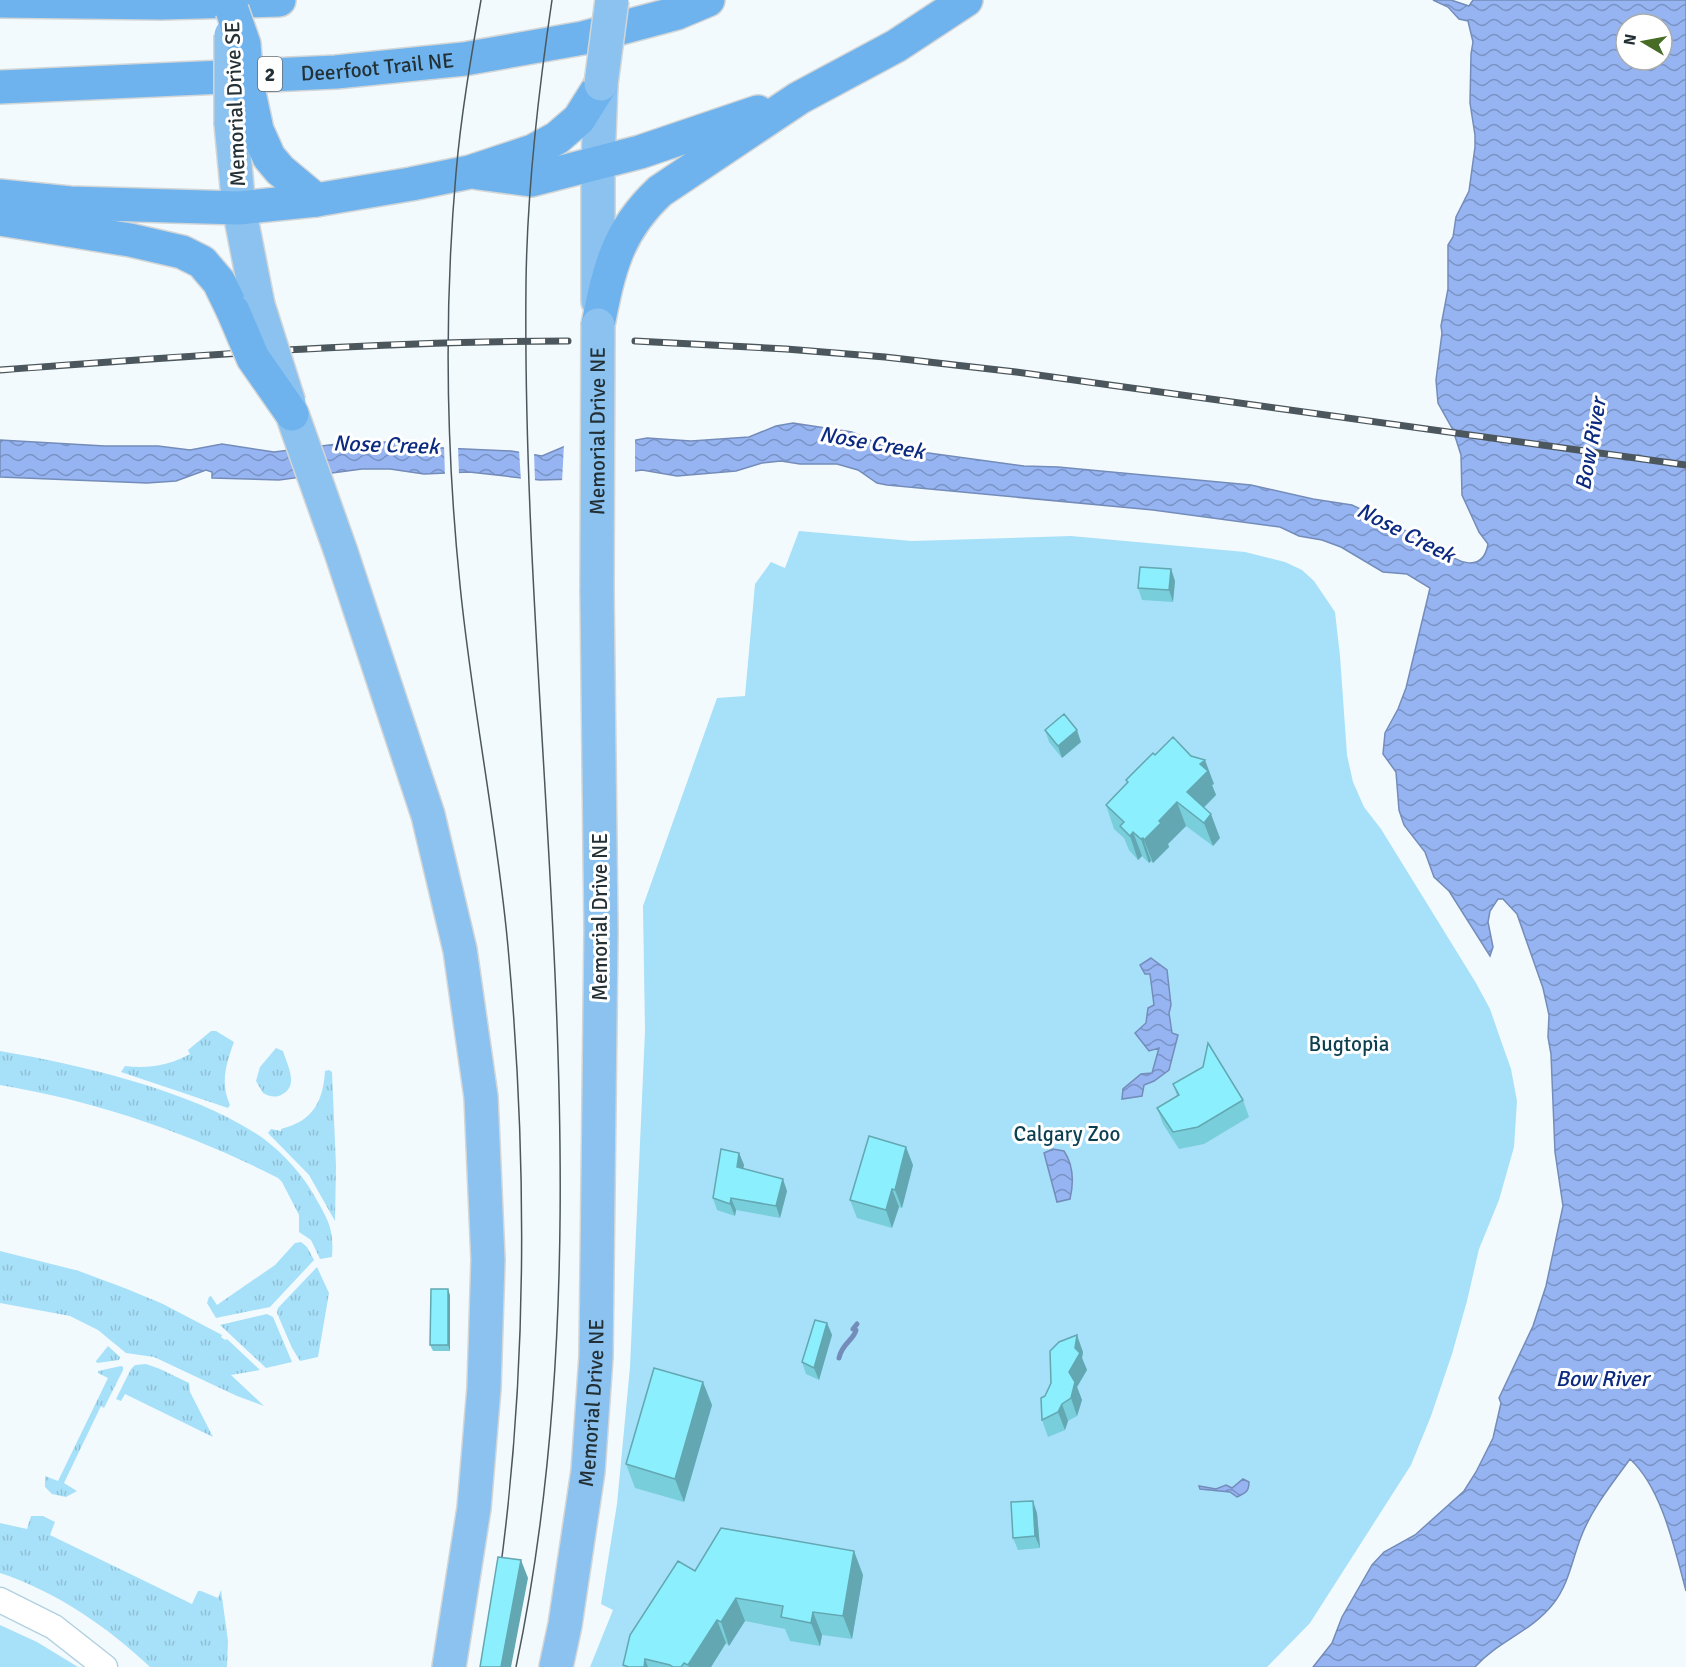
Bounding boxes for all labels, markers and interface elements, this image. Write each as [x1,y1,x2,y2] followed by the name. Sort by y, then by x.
[1614,12,1674,72] north arrow
[219,21,251,187] street label: Memorial Drive SE
[1619,32,1641,47] text: N
[300,47,455,87] street label: Deerfoot Trail NE
[258,57,282,91] road number: 2
[584,347,611,515] street label: Memorial Drive NE
[1569,393,1612,492] water label: Bow River
[817,420,928,465] water label: Nose Creek
[333,429,441,460] water label: Nose Creek
[1352,496,1461,569] water label: Nose Creek
[587,833,613,1001] street label: Memorial Drive NE
[1309,1031,1389,1057] park label: Bugtopia
[1014,1121,1120,1147] park label: Calgary Zoo
[573,1319,609,1489] street label: Memorial Drive NE
[1555,1365,1651,1392] water label: Bow River

